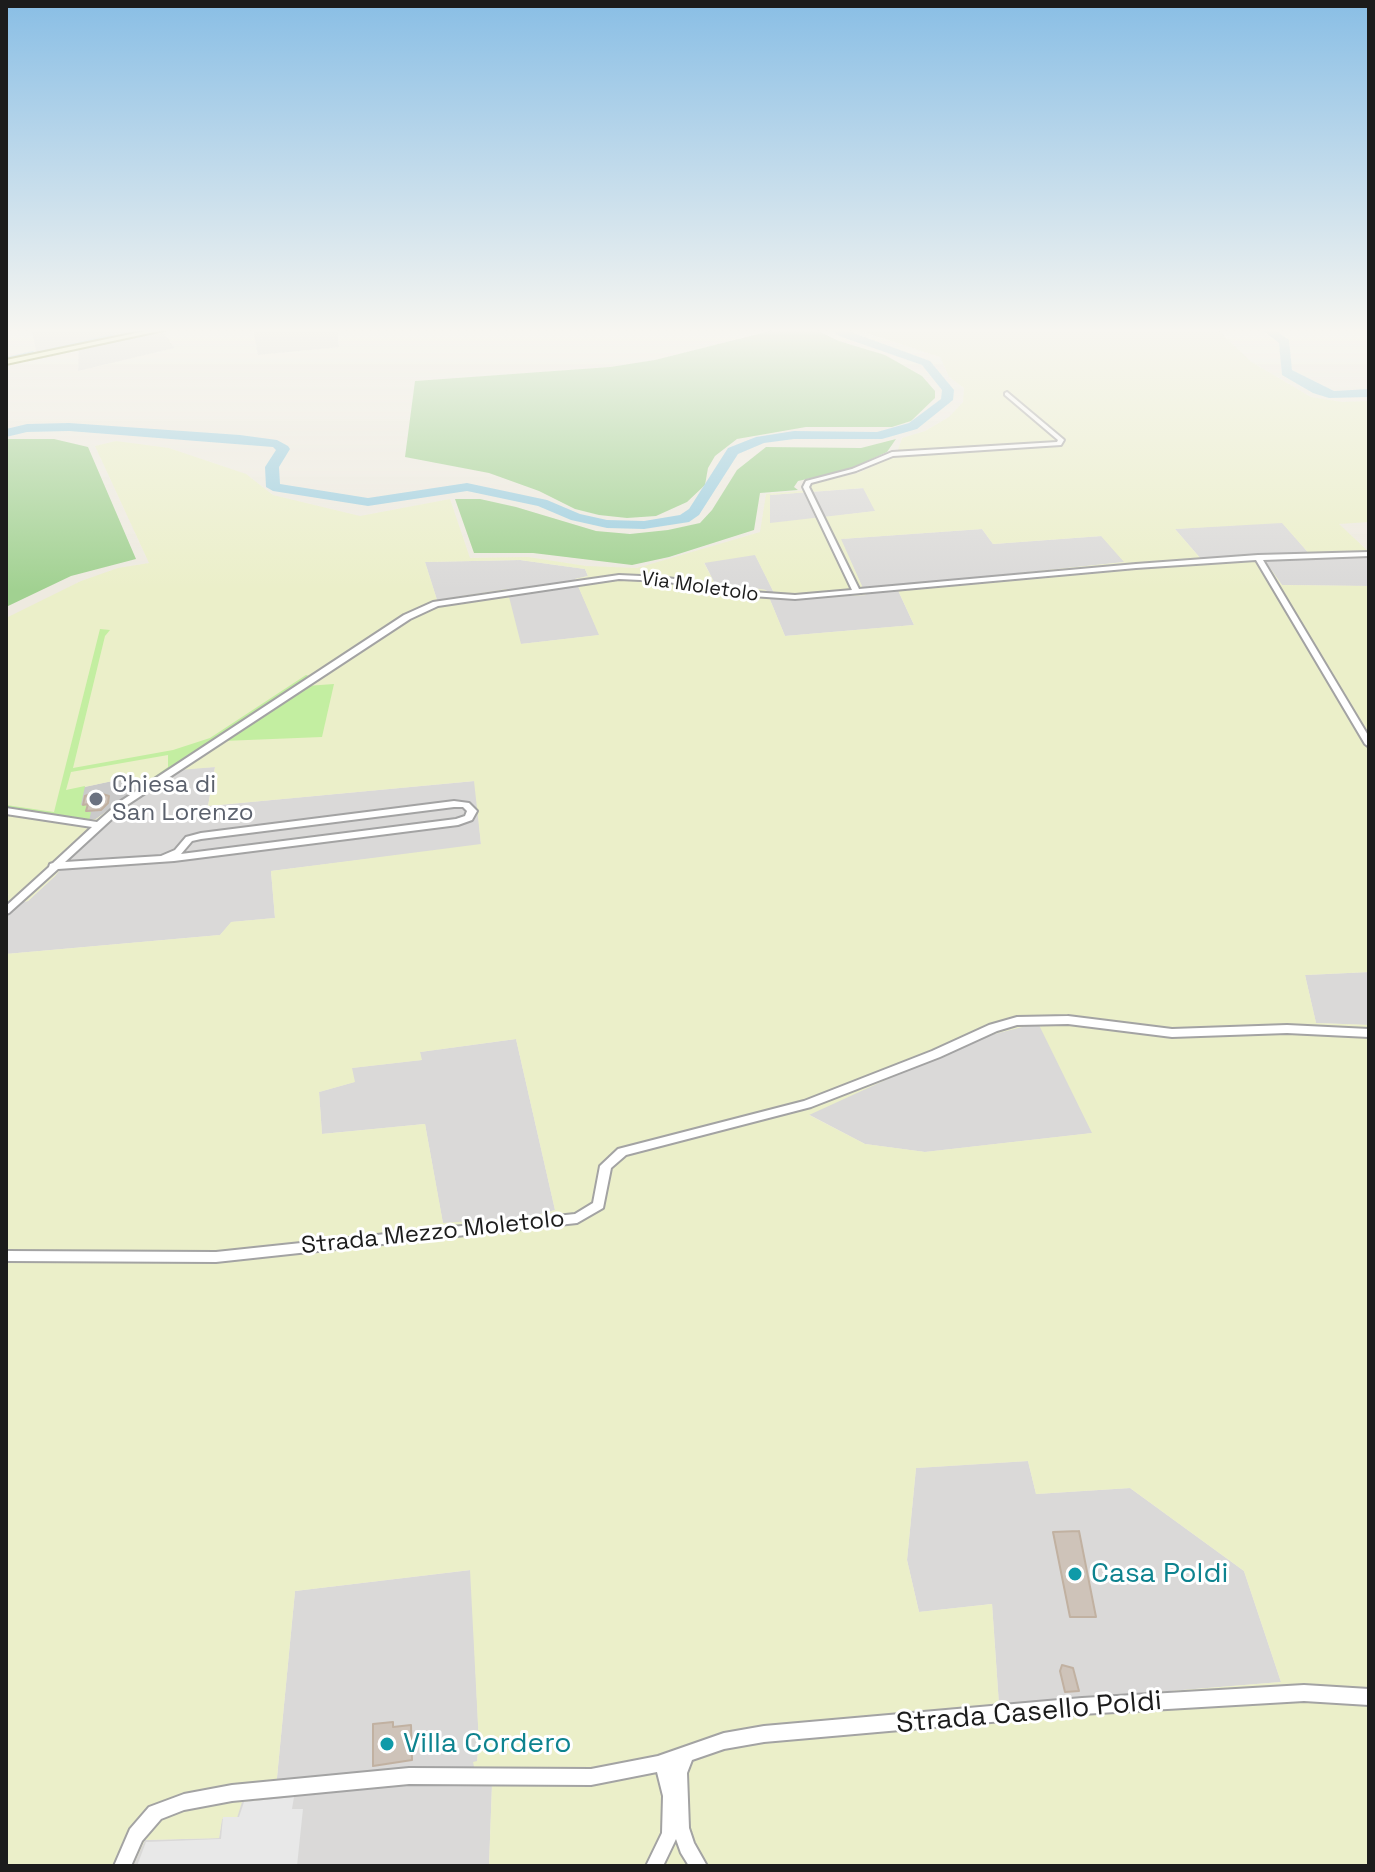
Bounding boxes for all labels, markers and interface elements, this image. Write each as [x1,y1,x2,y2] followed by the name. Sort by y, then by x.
[640,567,760,607] street label: Via Moletolo
[112,771,254,827] place label: Chiesa di San Lorenzo
[87,790,105,808] marker: Chiesa di San Lorenzo
[300,1205,566,1261] street label: Strada Mezzo Moletolo
[1091,1557,1228,1591] place label: Casa Poldi
[1066,1565,1084,1583] marker: Casa Poldi
[895,1685,1163,1741] street label: Strada Casello Poldi
[403,1727,572,1761] place label: Villa Cordero
[378,1735,396,1753] marker: Villa Cordero

